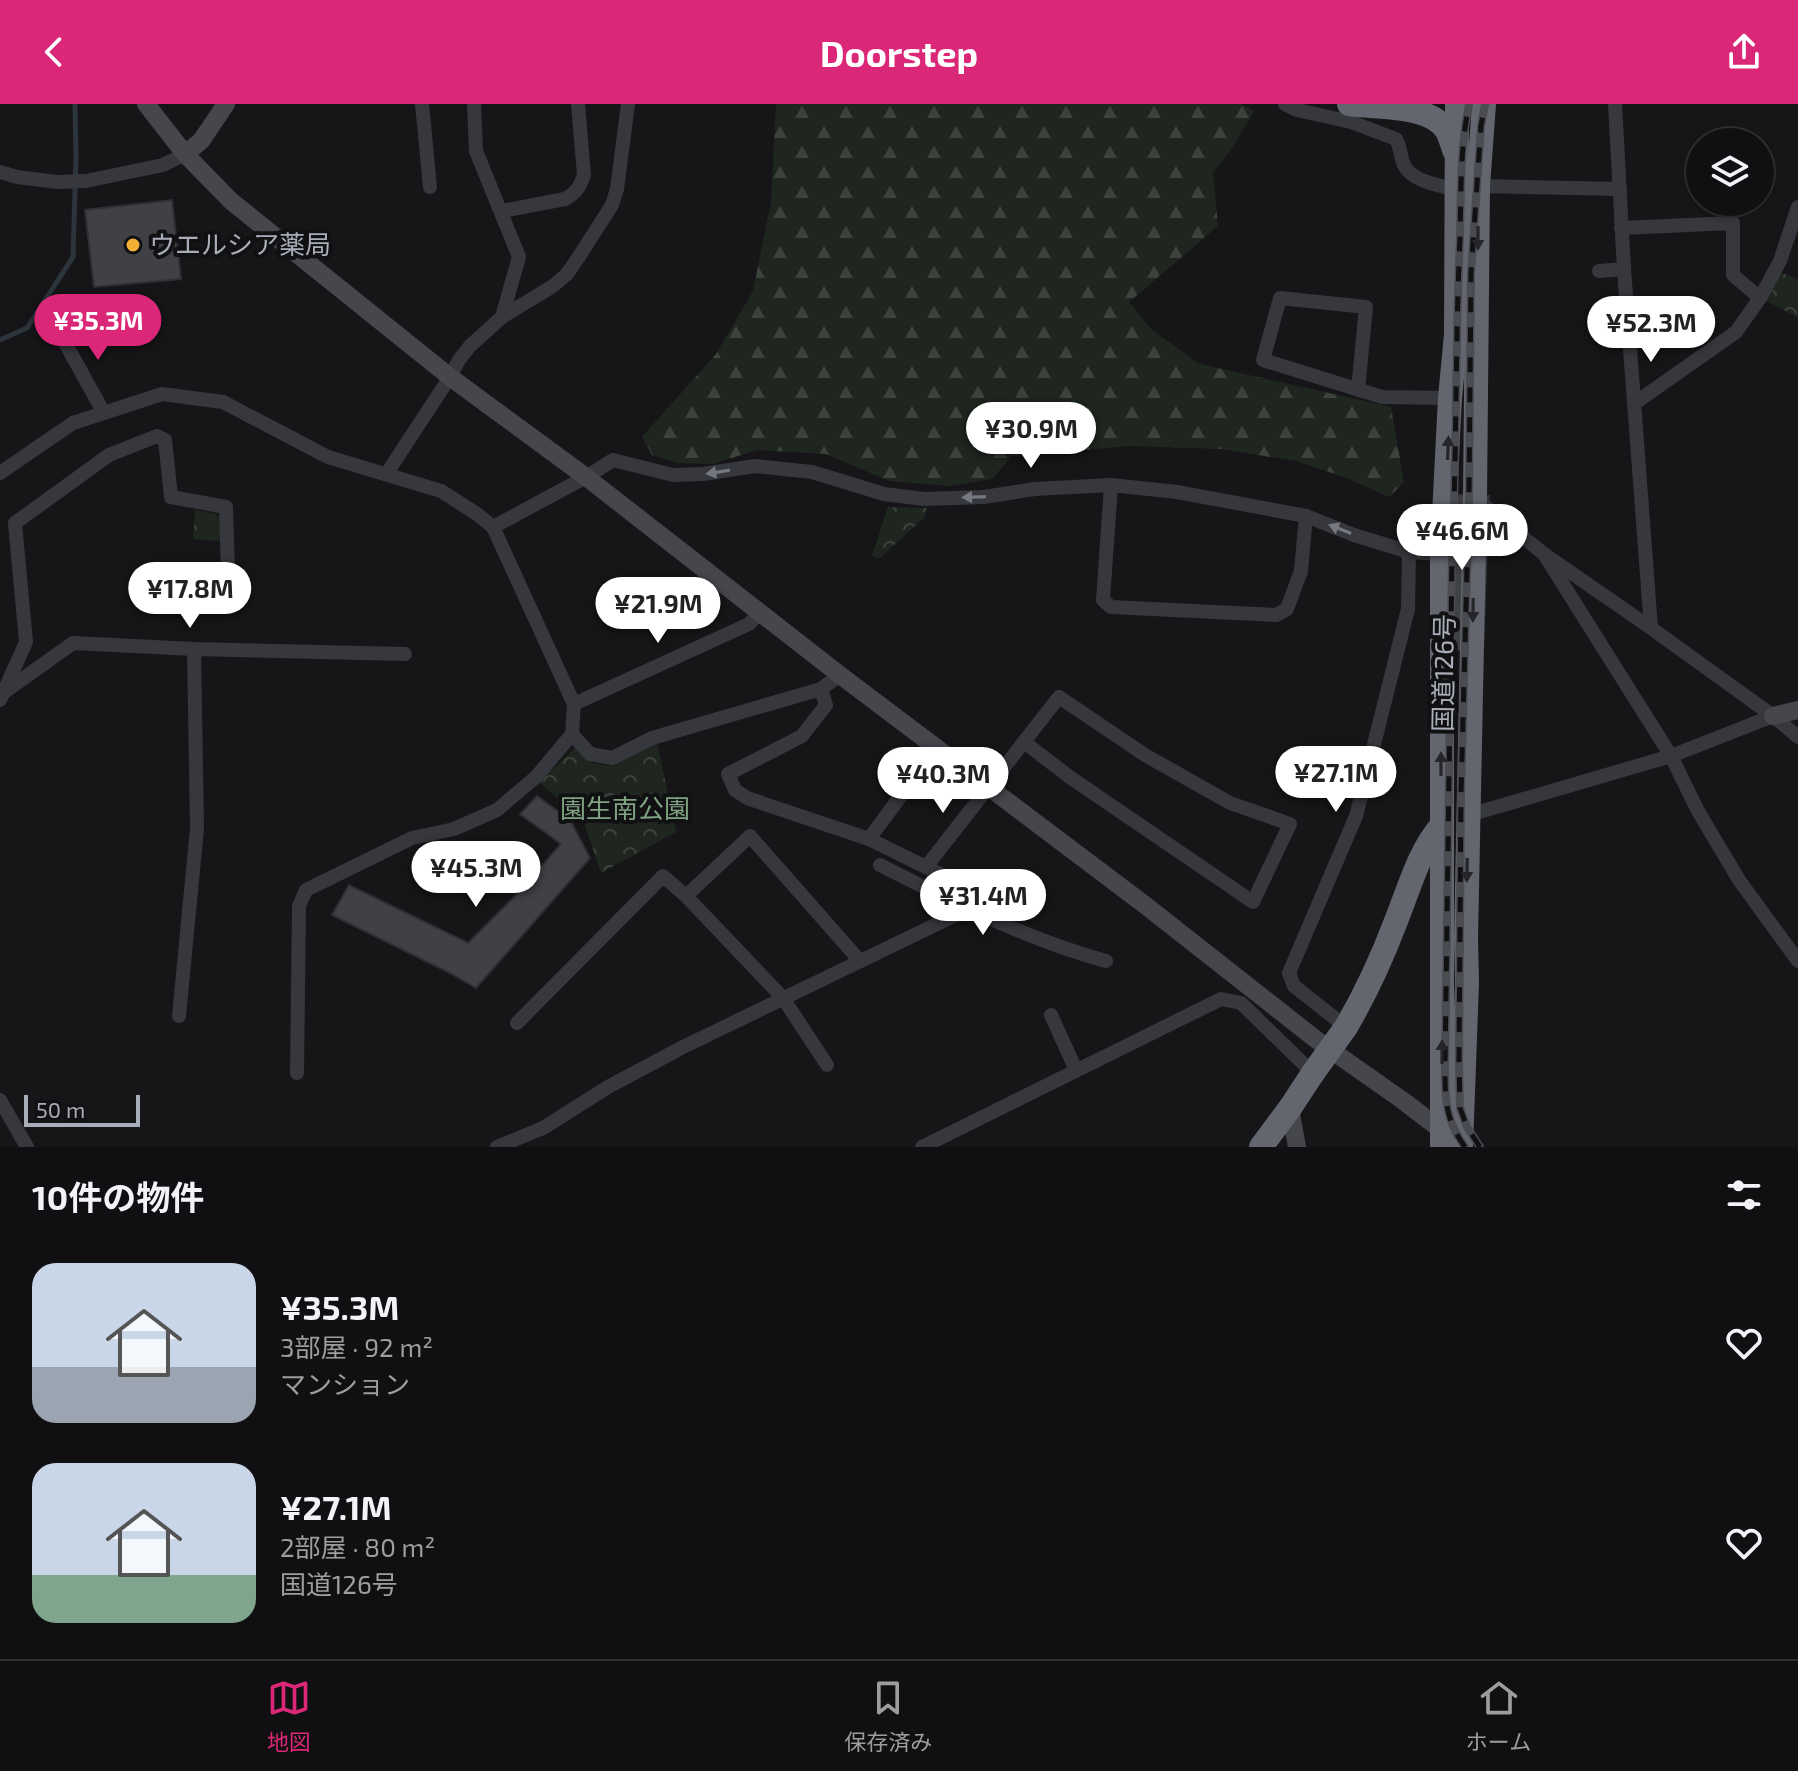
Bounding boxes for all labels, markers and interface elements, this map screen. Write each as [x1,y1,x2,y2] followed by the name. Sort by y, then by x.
[32,30,76,74] icon: back
[1722,30,1766,74] icon: share
[820,31,978,74] text: Doorstep
[1686,128,1774,216] map controls
[1686,128,1774,216] button: layers
[1472,226,1484,251] one-way arrow
[149,228,331,259] place label: ウエルシア薬局
[124,236,142,254] marker: ウエルシア薬局
[33,294,163,362] pin: ¥35.3M
[1586,296,1716,364] pin: ¥52.3M
[52,304,144,335] text: ¥35.3M
[1605,306,1697,337] text: ¥52.3M
[966,402,1096,470] pin: ¥30.9M
[984,412,1078,443] text: ¥30.9M
[1441,435,1454,460] one-way arrow
[705,466,730,479] one-way arrow
[961,491,986,504] one-way arrow
[1397,504,1527,572] pin: ¥46.6M
[1415,514,1509,545] text: ¥46.6M
[1328,523,1352,536] one-way arrow
[125,562,255,630] pin: ¥17.8M
[146,572,234,603] text: ¥17.8M
[593,577,723,645] pin: ¥21.9M
[613,587,703,618] text: ¥21.9M
[1467,598,1479,623] one-way arrow
[1426,614,1459,732] street label: 国道126号
[1271,746,1401,814] pin: ¥27.1M
[878,747,1008,815] pin: ¥40.3M
[1435,751,1447,776] one-way arrow
[1293,756,1379,787] text: ¥27.1M
[895,757,991,788] text: ¥40.3M
[560,792,690,823] park label: 園生南公園
[411,841,541,909] pin: ¥45.3M
[429,851,523,882] text: ¥45.3M
[1461,858,1474,883] one-way arrow
[918,869,1048,937] pin: ¥31.4M
[938,879,1028,910] text: ¥31.4M
[1436,1039,1448,1064] one-way arrow
[24,1091,140,1127] scale bar
[36,1096,85,1122] text: 50 m
[1722,1173,1766,1217] icon: filters
[32,1176,204,1217] text: 10件の物件
[280,1286,399,1327] text: ¥35.3M
[96,1295,192,1391] icon: home
[1722,1321,1766,1365] icon: heart
[280,1331,433,1362] text: 3部屋 · 92 m²
[280,1368,410,1399] text: マンション
[280,1486,392,1527] text: ¥27.1M
[96,1495,192,1591] icon: home
[1722,1521,1766,1565] icon: heart
[280,1531,435,1562] text: 2部屋 · 80 m²
[280,1568,398,1599] text: 国道126号
[267,1676,311,1756] tab: 地図
[844,1676,932,1756] tab: 保存済み
[1466,1676,1531,1756] tab: ホーム

